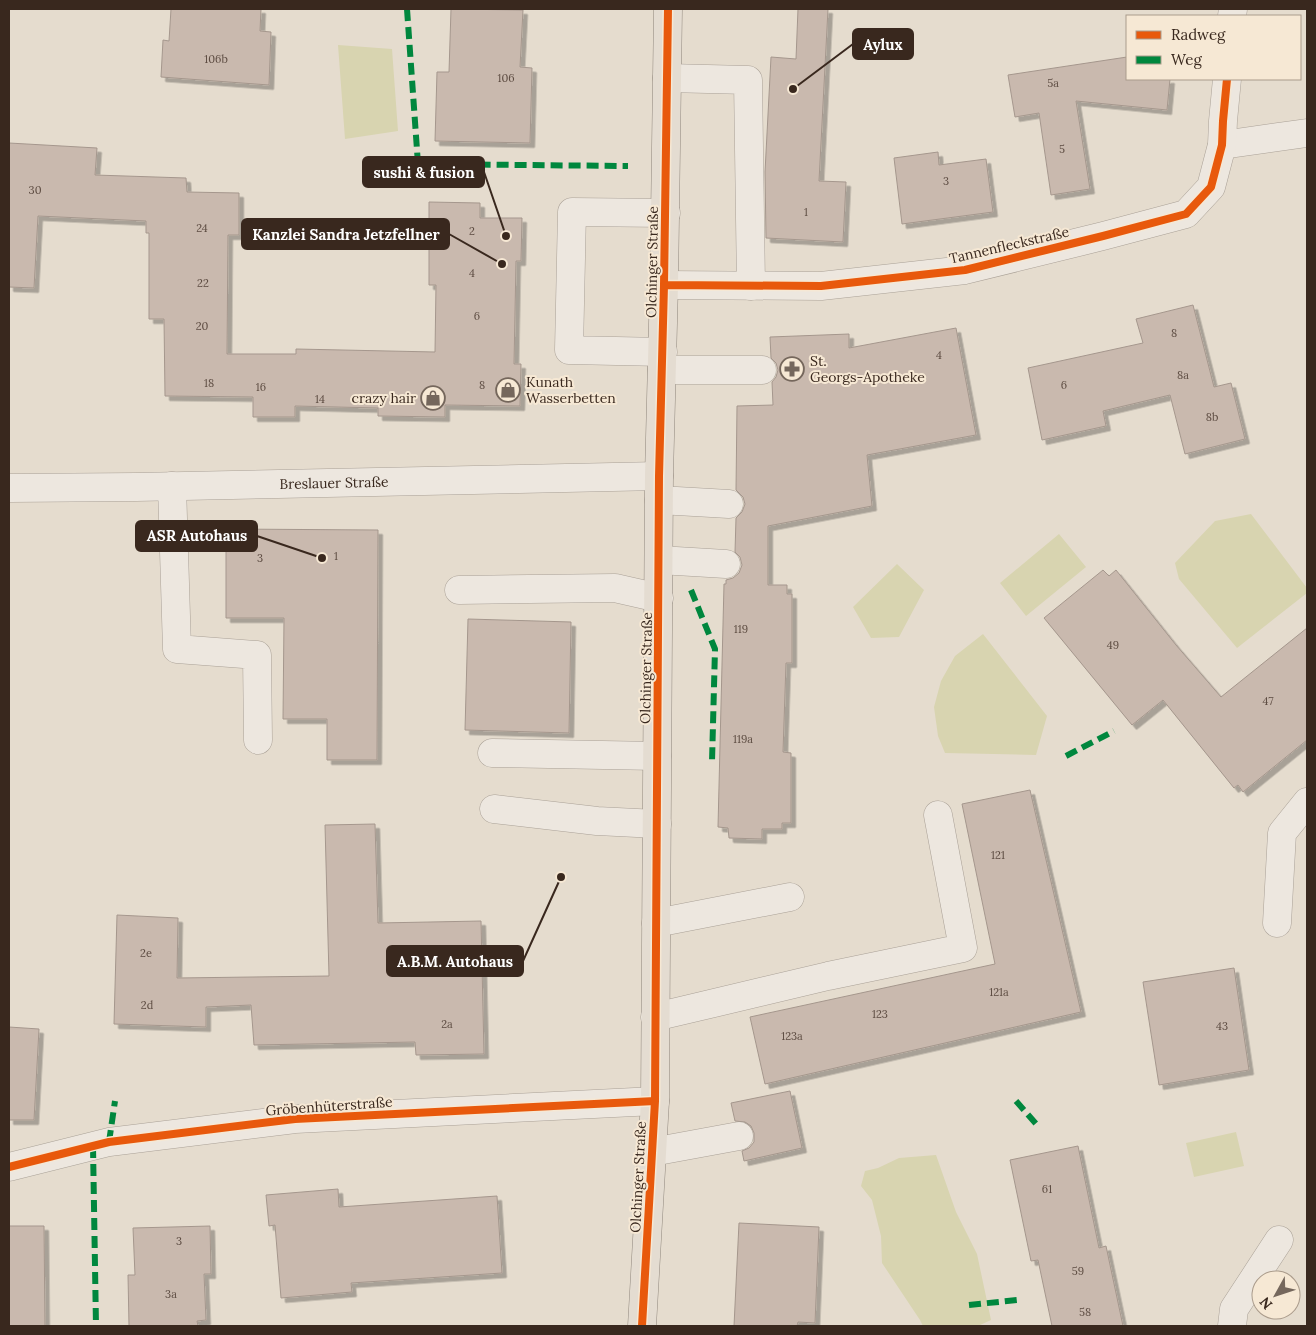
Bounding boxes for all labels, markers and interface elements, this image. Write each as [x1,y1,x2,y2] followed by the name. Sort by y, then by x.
[1126,15,1301,80] legend
[1171,25,1226,44] text: Radweg
[853,29,913,59] callout: Aylux
[863,35,903,54] text: Aylux
[1171,50,1202,69] text: Weg
[204,52,228,66] house number: 106b
[497,71,515,85] house number: 106
[1047,76,1059,90] house number: 5a
[1059,142,1065,156] house number: 5
[363,157,484,187] callout: sushi & fusion
[373,163,475,182] text: sushi & fusion
[943,174,949,188] house number: 3
[29,183,42,197] house number: 30
[804,205,808,219] house number: 1
[642,206,662,318] street label: Olchinger Straße
[242,219,449,249] callout: Kanzlei Sandra Jetzfellner
[196,221,208,235] house number: 24
[947,222,1071,268] street label: Tannenfleckstraße
[469,224,475,238] house number: 2
[252,225,441,244] text: Kanzlei Sandra Jetzfellner
[469,266,475,280] house number: 4
[197,276,209,290] house number: 22
[474,309,480,323] house number: 6
[196,319,209,333] house number: 20
[1171,326,1177,340] house number: 8
[936,348,942,362] house number: 4
[810,352,925,386] place label: St. Georgs-Apotheke
[779,356,805,382] pharmacy icon: St. Georgs-Apotheke
[1177,368,1189,382] house number: 8a
[526,373,616,407] place label: Kunath Wasserbetten
[204,376,214,390] house number: 18
[495,377,521,403] shop icon: Kunath Wasserbetten
[479,378,485,392] house number: 8
[1061,378,1067,392] house number: 6
[256,380,266,394] house number: 16
[420,385,446,411] shop icon: crazy hair
[352,389,416,407] place label: crazy hair
[315,392,325,406] house number: 14
[1206,410,1218,424] house number: 8b
[279,473,389,493] street label: Breslauer Straße
[136,521,257,551] callout: ASR Autohaus
[147,526,247,545] text: ASR Autohaus
[334,549,338,563] house number: 1
[257,551,263,565] house number: 3
[636,612,656,724] street label: Olchinger Straße
[734,622,748,636] house number: 119
[1107,638,1119,652] house number: 49
[1262,694,1274,708] house number: 47
[733,732,753,746] house number: 119a
[991,848,1005,862] house number: 121
[140,946,152,960] house number: 2e
[387,946,523,976] callout: A.B.M. Autohaus
[397,952,513,971] text: A.B.M. Autohaus
[989,985,1009,999] house number: 121a
[141,998,154,1012] house number: 2d
[872,1007,888,1021] house number: 123
[441,1017,453,1031] house number: 2a
[1216,1019,1228,1033] house number: 43
[781,1029,803,1043] house number: 123a
[265,1093,393,1119] street label: Gröbenhüterstraße
[626,1120,650,1233] street label: Olchinger Straße
[1042,1182,1052,1196] house number: 61
[176,1234,182,1248] house number: 3
[1072,1264,1084,1278] house number: 59
[1251,1270,1301,1320] north arrow
[165,1287,177,1301] house number: 3a
[1256,1293,1276,1313] text: N
[1079,1305,1091,1319] house number: 58

